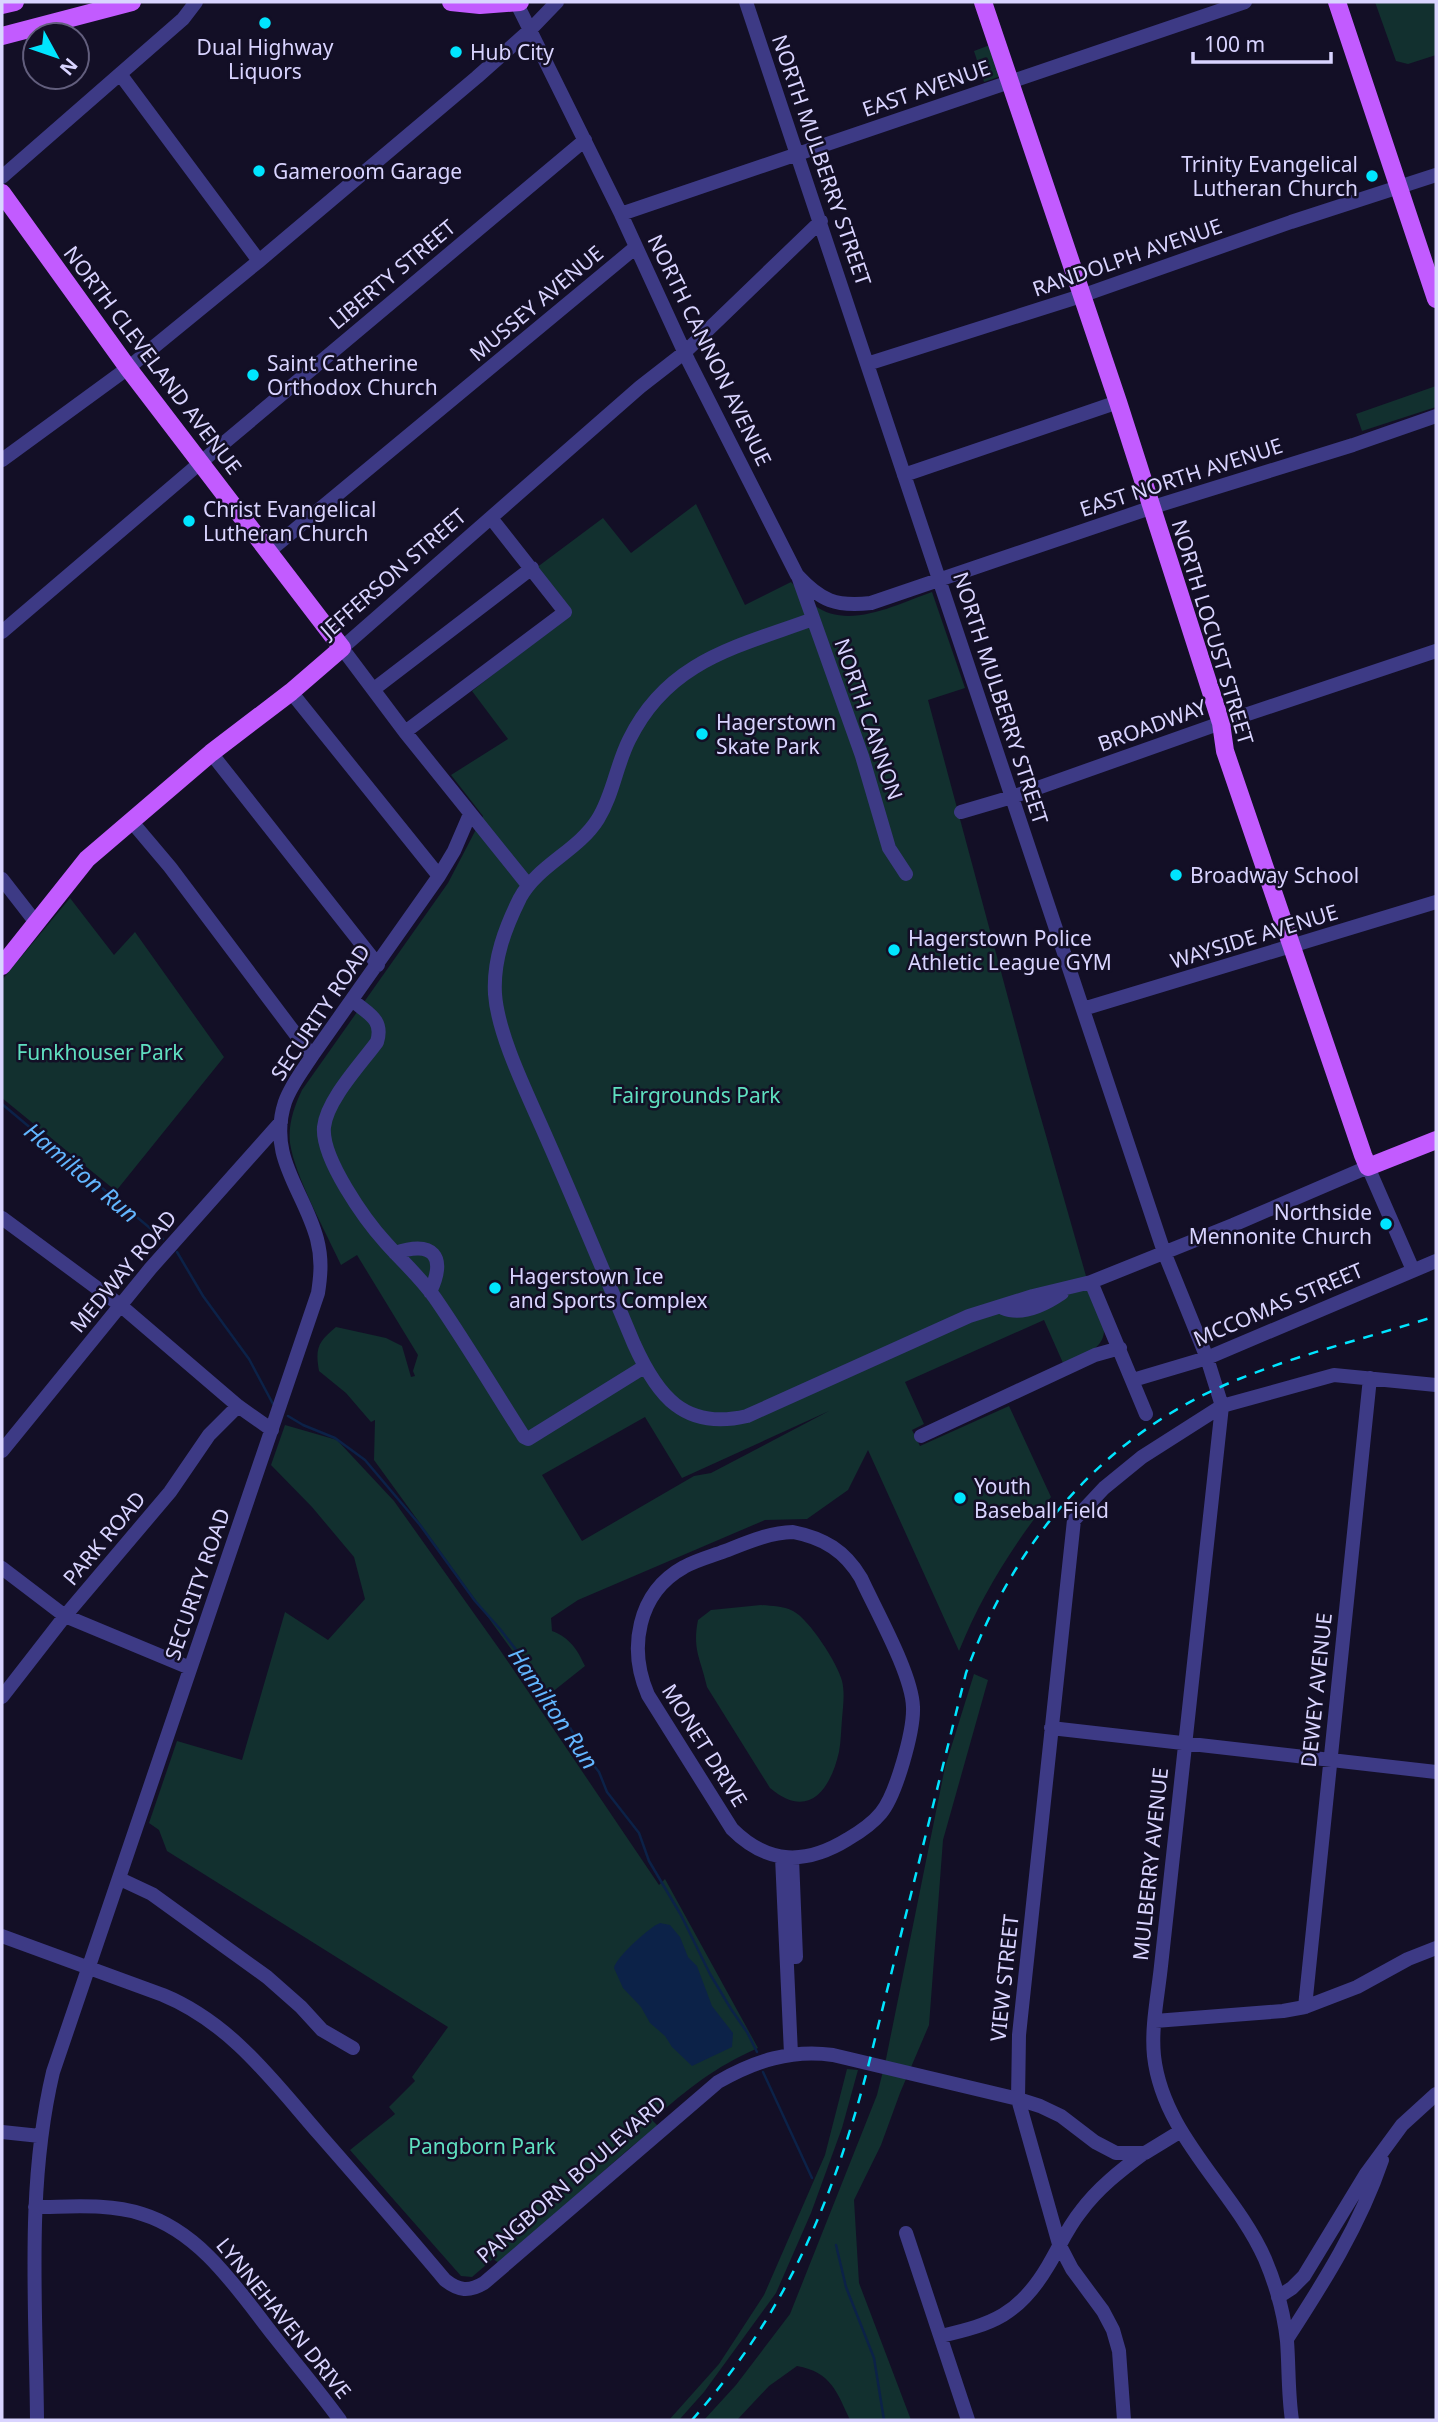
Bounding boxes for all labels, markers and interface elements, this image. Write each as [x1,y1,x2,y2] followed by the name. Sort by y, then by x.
[257,15,273,31] marker: Dual Highway Liquors
[21,21,91,91] north arrow
[1193,21,1331,65] scale bar
[1204,30,1265,58] text: 100 m
[766,31,878,289] street label: NORTH MULBERRY STREET
[197,33,334,85] place label: Dual Highway Liquors
[470,38,554,66] place label: Hub City
[448,44,464,60] marker: Hub City
[54,53,84,81] text: N
[858,53,994,123] street label: EAST AVENUE
[1181,150,1358,202] place label: Trinity Evangelical Lutheran Church
[273,157,462,185] place label: Gameroom Garage
[251,163,267,179] marker: Gameroom Garage
[1364,168,1380,184] marker: Trinity Evangelical Lutheran Church
[1028,211,1226,303] street label: RANDOLPH AVENUE
[323,213,461,335] street label: LIBERTY STREET
[642,230,778,470] street label: NORTH CANNON AVENUE
[463,239,609,367] street label: MUSSEY AVENUE
[58,240,248,480] street label: NORTH CLEVELAND AVENUE
[267,349,438,401] place label: Saint Catherine Orthodox Church
[245,367,261,383] marker: Saint Catherine Orthodox Church
[1076,431,1286,523] street label: EAST NORTH AVENUE
[203,495,376,547] place label: Christ Evangelical Lutheran Church
[313,502,472,645] street label: JEFFERSON STREET
[181,513,197,529] marker: Christ Evangelical Lutheran Church
[1165,516,1261,748] street label: NORTH LOCUST STREET
[947,568,1055,828] street label: NORTH MULBERRY STREET
[828,635,910,803] street label: NORTH CANNON
[1094,692,1210,758] street label: BROADWAY
[716,708,836,760] place label: Hagerstown Skate Park
[694,726,710,742] marker: Hagerstown Skate Park
[1190,861,1359,889] place label: Broadway School
[1168,867,1184,883] marker: Broadway School
[1167,897,1341,975] street label: WAYSIDE AVENUE
[908,924,1112,976] place label: Hagerstown Police Athletic League GYM
[264,938,376,1086] street label: SECURITY ROAD
[886,942,902,958] marker: Hagerstown Police Athletic League GYM
[16,1038,184,1066] park label: Funkhouser Park
[611,1081,781,1109] park label: Fairgrounds Park
[18,1115,146,1229] water label: Hamilton Run
[1189,1198,1372,1250] place label: Northside Mennonite Church
[63,1204,183,1338] street label: MEDWAY ROAD
[1378,1216,1394,1232] marker: Northside Mennonite Church
[1189,1255,1367,1352] street label: MCCOMAS STREET
[509,1262,708,1314] place label: Hagerstown Ice and Sports Complex
[487,1280,503,1296] marker: Hagerstown Ice and Sports Complex
[974,1472,1109,1524] place label: Youth Baseball Field
[57,1485,151,1591] street label: PARK ROAD
[952,1490,968,1506] marker: Youth Baseball Field
[158,1504,236,1664] street label: SECURITY ROAD
[1294,1611,1338,1769] street label: DEWEY AVENUE
[501,1641,607,1775] water label: Hamilton Run
[656,1678,754,1812] street label: MONET DRIVE
[1126,1766,1174,1962] street label: MULBERRY AVENUE
[983,1913,1025,2043] street label: VIEW STREET
[470,2089,672,2269] street label: PANGBORN BOULEVARD
[408,2132,557,2160] park label: Pangborn Park
[210,2232,358,2404] street label: LYNNEHAVEN DRIVE

